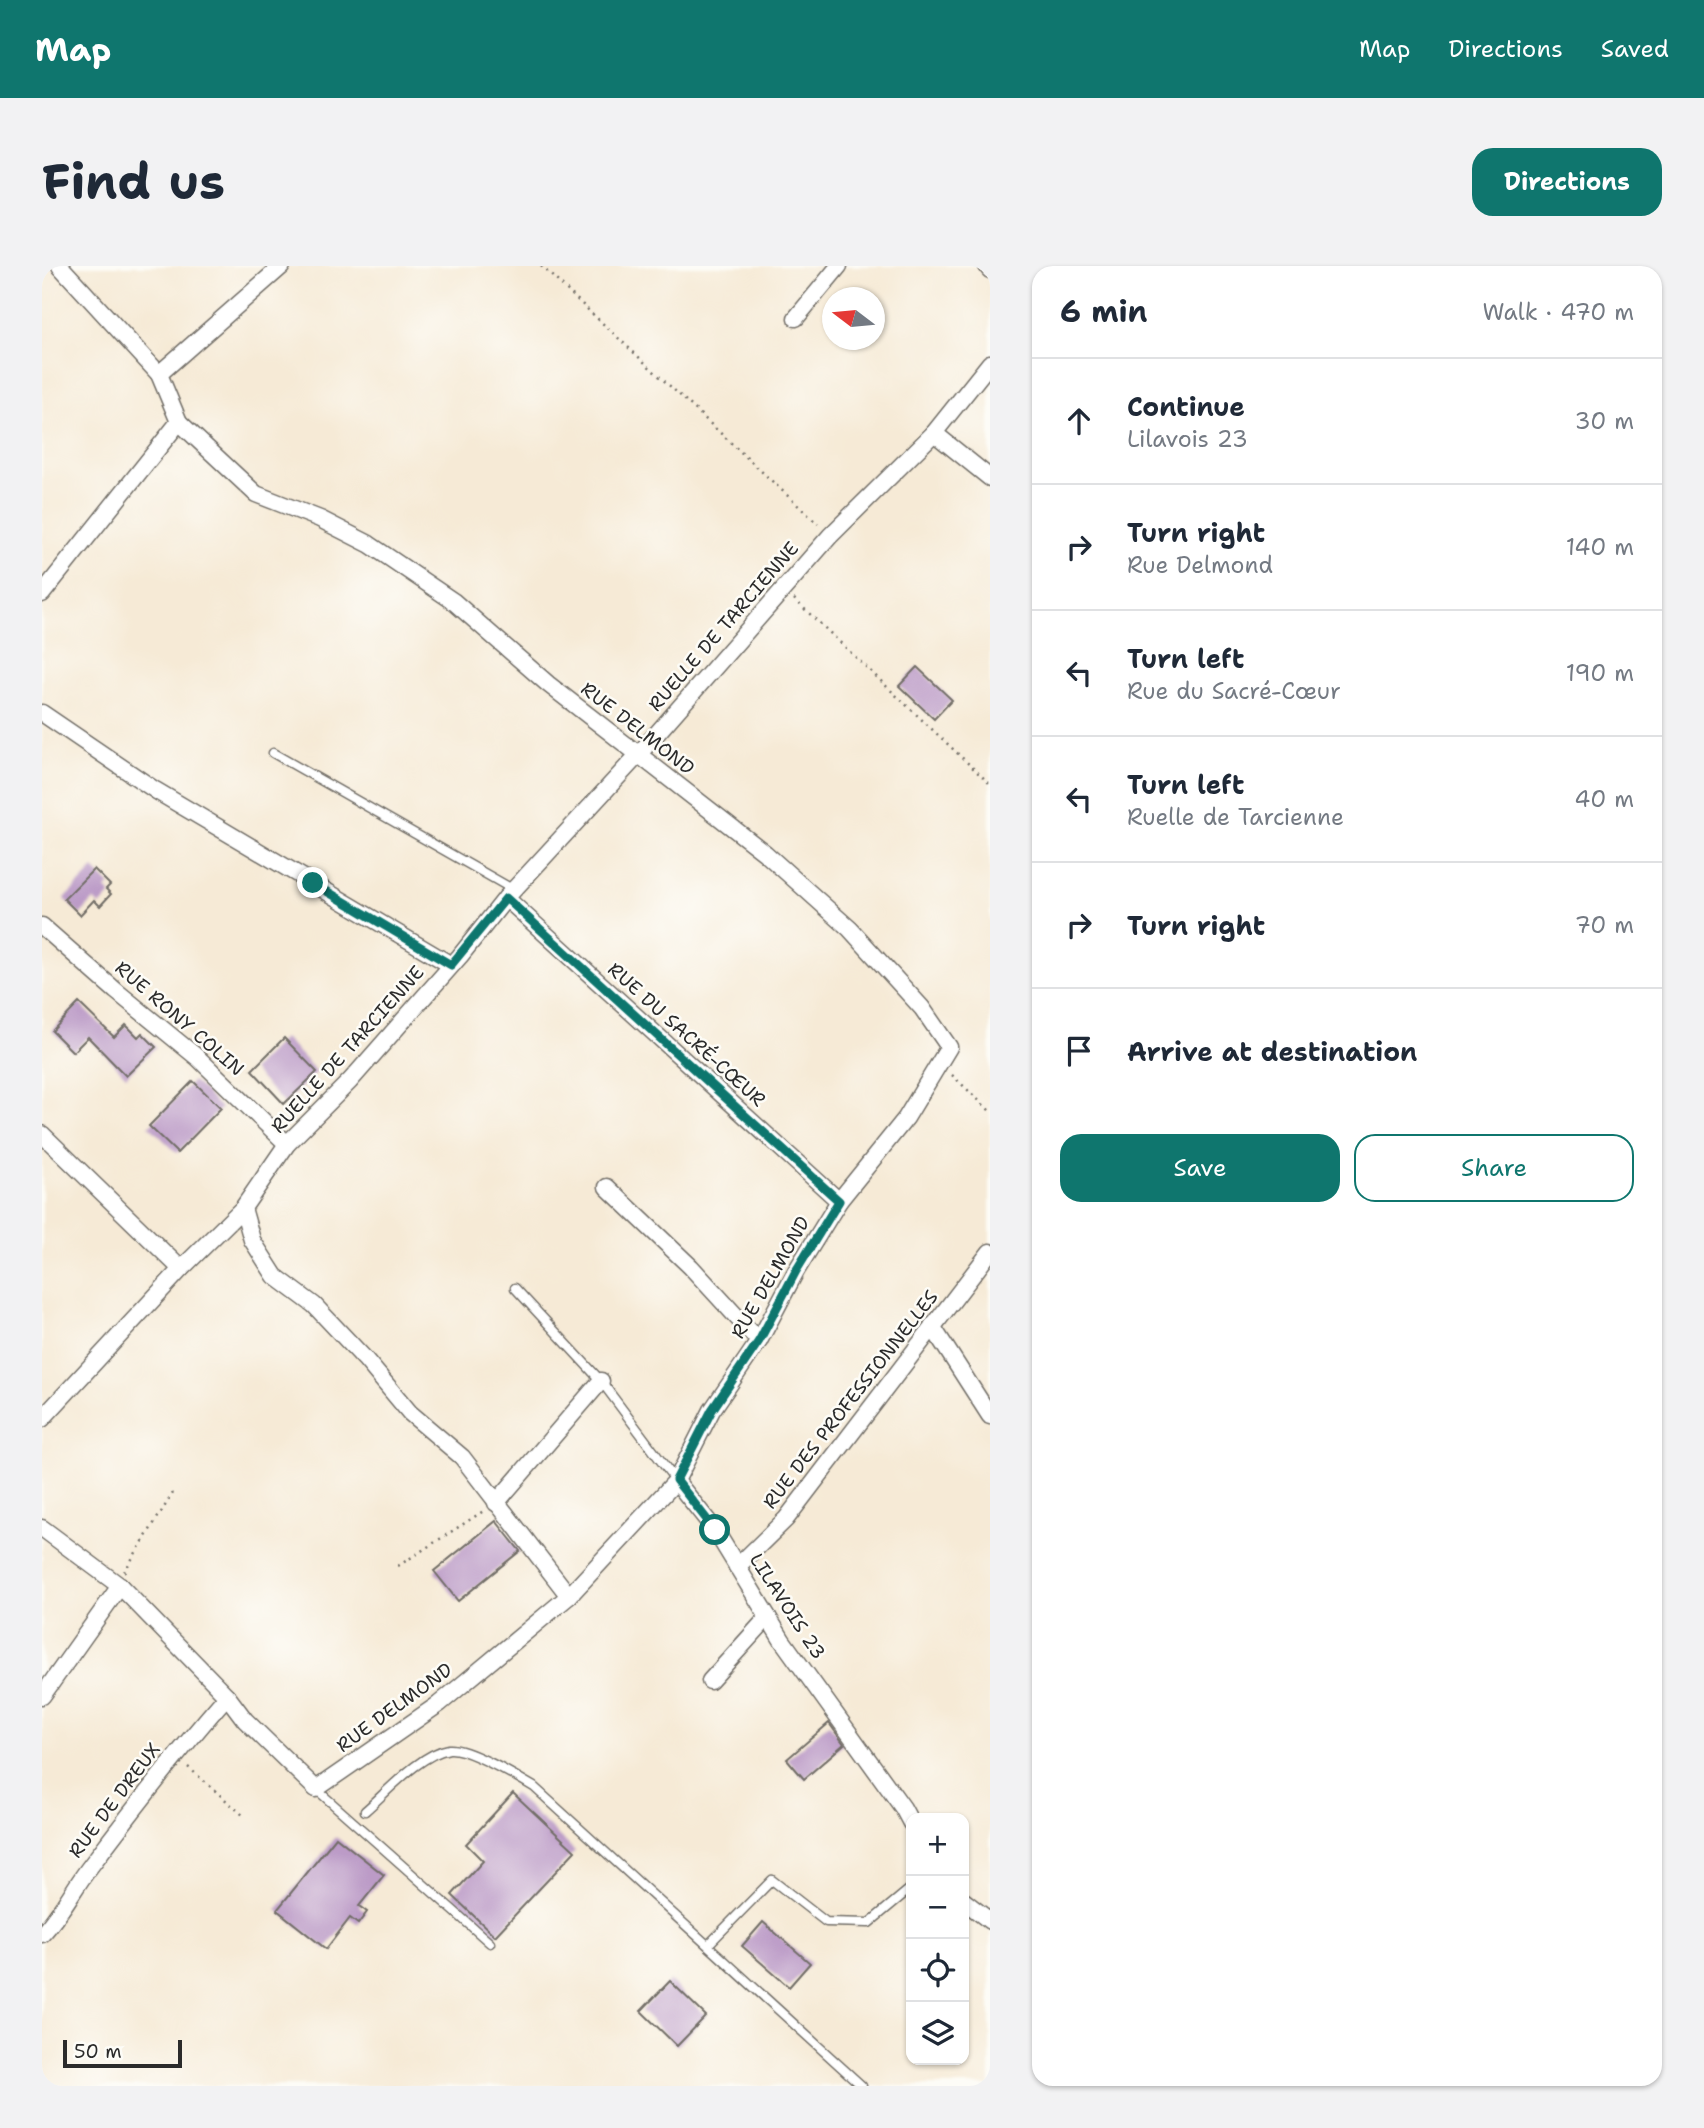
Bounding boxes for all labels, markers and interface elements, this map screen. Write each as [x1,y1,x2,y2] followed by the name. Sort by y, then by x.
[35,27,111,72] text: Map
[1359,33,1410,65] text: Map
[1448,33,1563,65] text: Directions
[1601,33,1669,65] text: Saved
[1472,148,1662,216] button: Directions
[42,149,225,215] text: Find us
[822,287,885,350] north arrow
[1060,291,1147,332] text: 6 min
[1482,297,1634,327] text: Walk · 470 m
[1127,389,1245,424] text: Continue
[1060,402,1098,440] icon: ahead
[1575,406,1634,436] text: 30 m
[1127,424,1248,454] text: Lilavois 23
[1127,515,1265,550] text: Turn right
[1060,528,1098,566] icon: right
[1566,532,1634,562] text: 140 m
[643,536,804,716] street label: RUELLE DE TARCIENNE
[1127,550,1273,580] text: Rue Delmond
[1127,641,1244,676] text: Turn left
[1060,654,1098,692] icon: left
[1566,658,1634,688] text: 190 m
[576,676,699,781] street label: RUE DELMOND
[1127,676,1341,706] text: Rue du Sacré-Cœur
[1127,767,1244,802] text: Turn left
[1060,780,1098,818] icon: left
[1574,784,1634,814] text: 40 m
[1127,802,1344,832] text: Ruelle de Tarcienne
[297,867,328,898] route end
[1060,906,1098,944] icon: right
[1127,908,1265,943] text: Turn right
[1575,910,1634,940] text: 70 m
[110,955,249,1081] street label: RUE RONY COLIN
[603,956,771,1112] street label: RUE DU SACRÉ-CŒUR
[265,960,429,1138] street label: RUELLE DE TARCIENNE
[1060,1032,1098,1070] icon: arrive
[1127,1034,1417,1069] text: Arrive at destination
[1060,1134,1340,1202] button: Save
[1354,1134,1634,1202] button: Share
[725,1212,816,1343] street label: RUE DELMOND
[757,1285,944,1514] street label: RUE DES PROFESSIONNELLES
[699,1514,730,1545] route start
[744,1549,831,1664] street label: LILAVOIS 23
[331,1657,457,1758] street label: RUE DELMOND
[63,1738,166,1863] street label: RUE DE DREUX
[906,1813,969,2065] map controls
[906,1813,969,1876] button: +
[906,1876,969,1939] button: −
[906,1939,969,2002] button: locate
[906,2002,969,2065] button: layers
[63,2037,182,2069] scale bar
[74,2039,122,2064] text: 50 m

